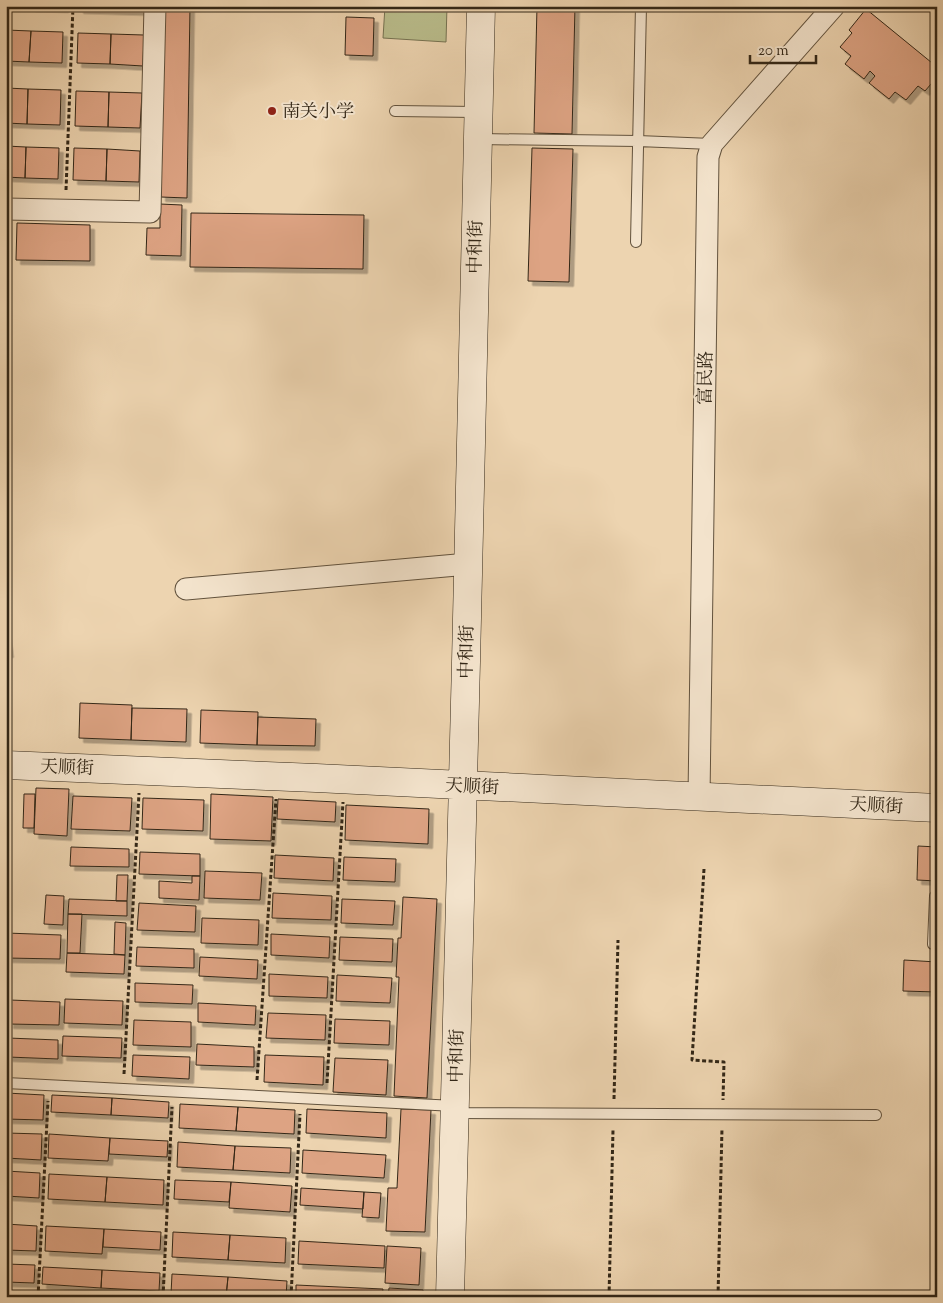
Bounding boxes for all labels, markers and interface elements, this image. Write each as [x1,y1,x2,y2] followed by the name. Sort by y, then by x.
[750,32,817,64] scale bar
[758,41,789,62] text: 20 m
[282,100,354,126] place label: 南关小学
[266,105,278,117] marker: 南关小学
[464,220,490,274] street label: 中和街
[694,351,720,405] street label: 富民路
[455,625,481,679] street label: 中和街
[39,755,94,783] street label: 天顺街
[444,774,500,802] street label: 天顺街
[848,793,904,821] street label: 天顺街
[445,1029,471,1083] street label: 中和街

